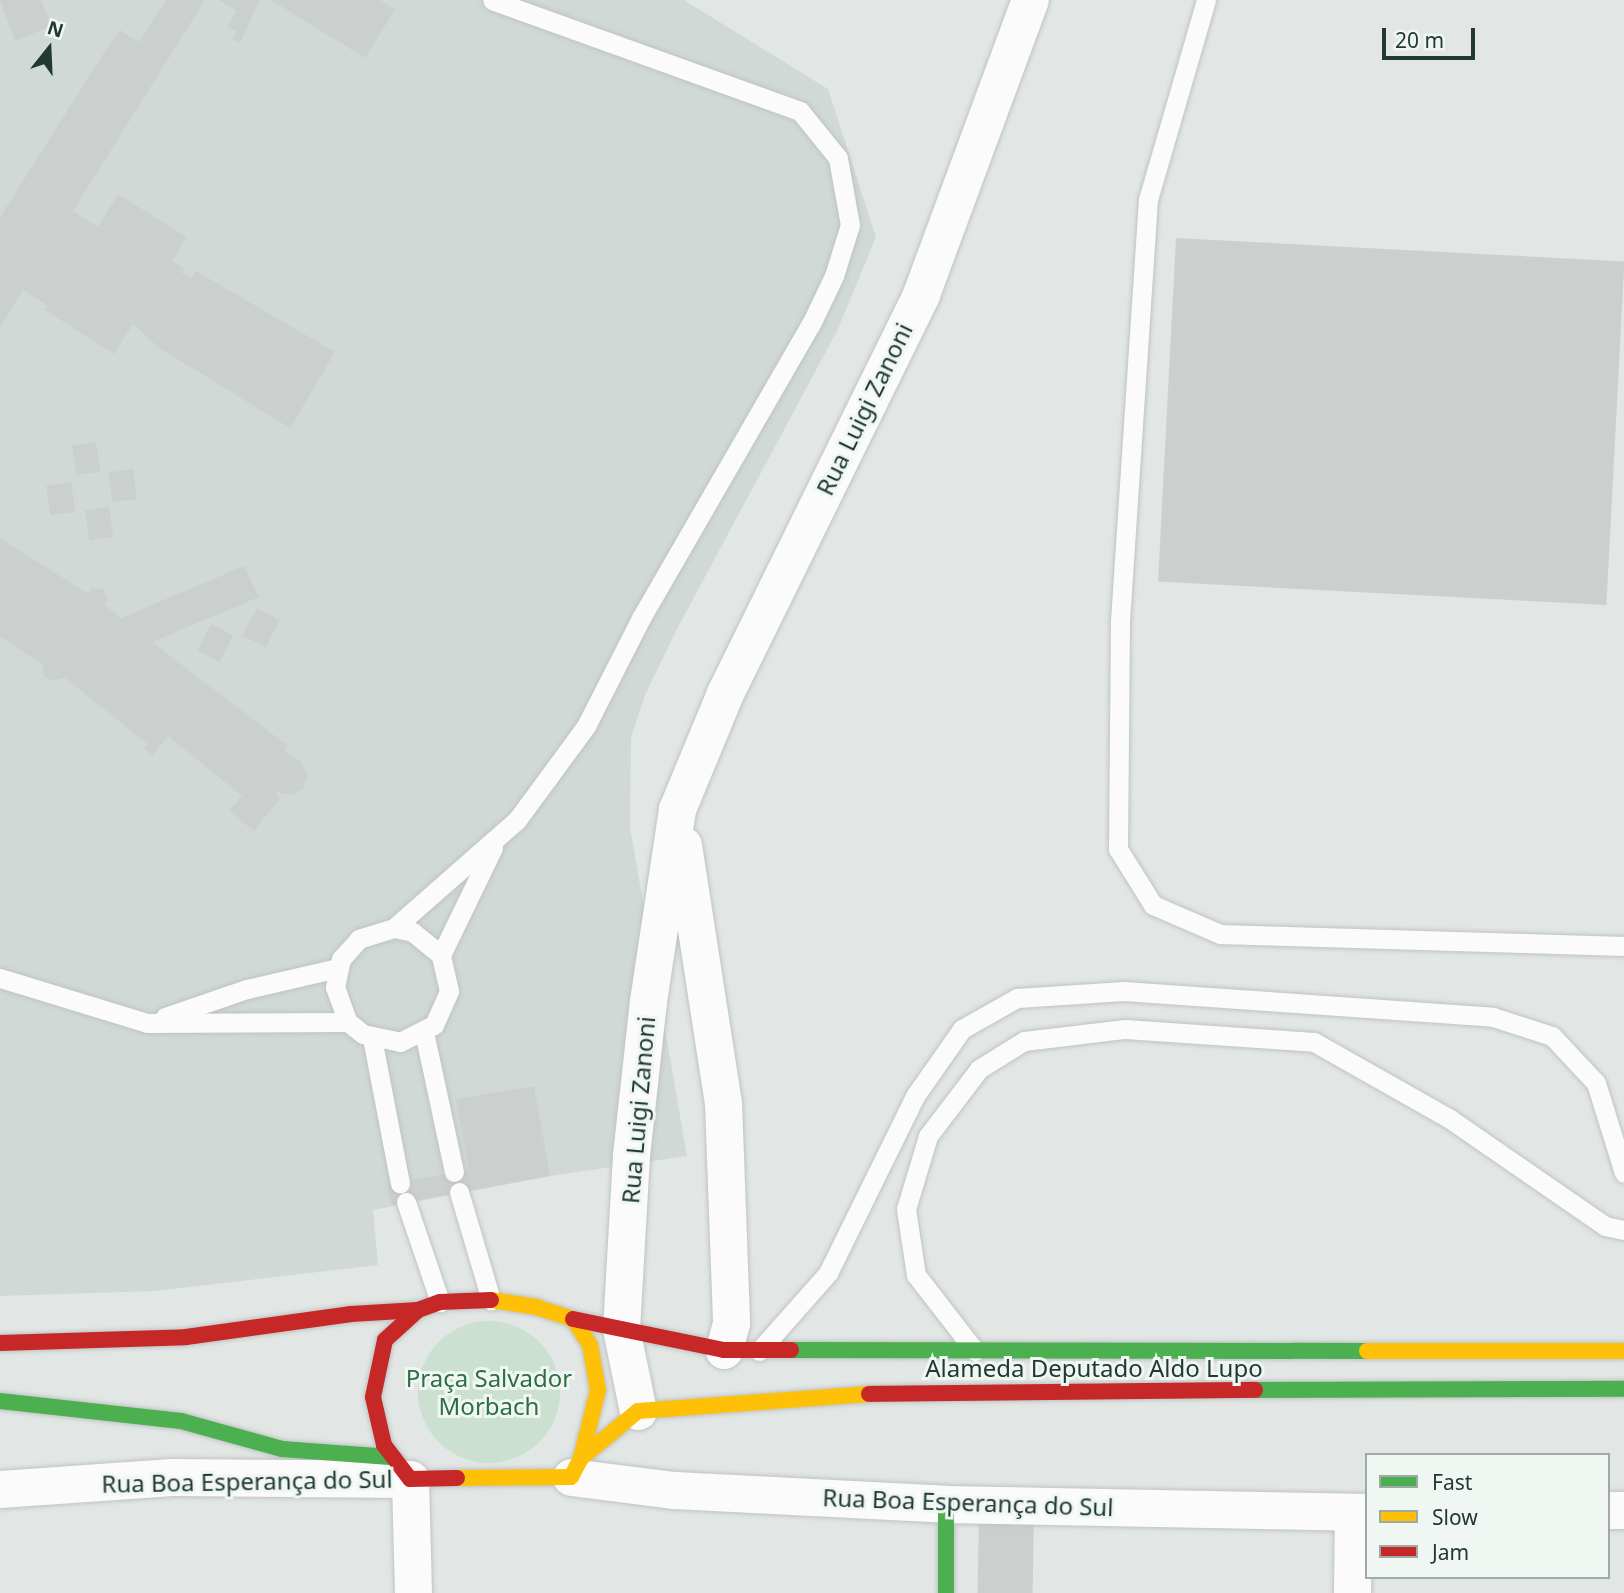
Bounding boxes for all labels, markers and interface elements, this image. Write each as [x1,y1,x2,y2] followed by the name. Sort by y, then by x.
[14,14,84,84] north arrow
[44,14,67,44] text: N
[1386,14,1479,58] scale bar
[1395,26,1444,54] text: 20 m
[810,318,918,500] street label: Rua Luigi Zanoni
[615,1015,661,1205] street label: Rua Luigi Zanoni
[925,1354,1263,1382] street label: Alameda Deputado Aldo Lupo
[406,1364,572,1420] park label: Praça Salvador Morbach
[1365,1453,1610,1579] legend
[101,1464,393,1498] street label: Rua Boa Esperança do Sul
[1432,1468,1472,1496] text: Fast
[822,1483,1114,1521] street label: Rua Boa Esperança do Sul
[1432,1503,1478,1531] text: Slow
[1432,1538,1469,1566] text: Jam

